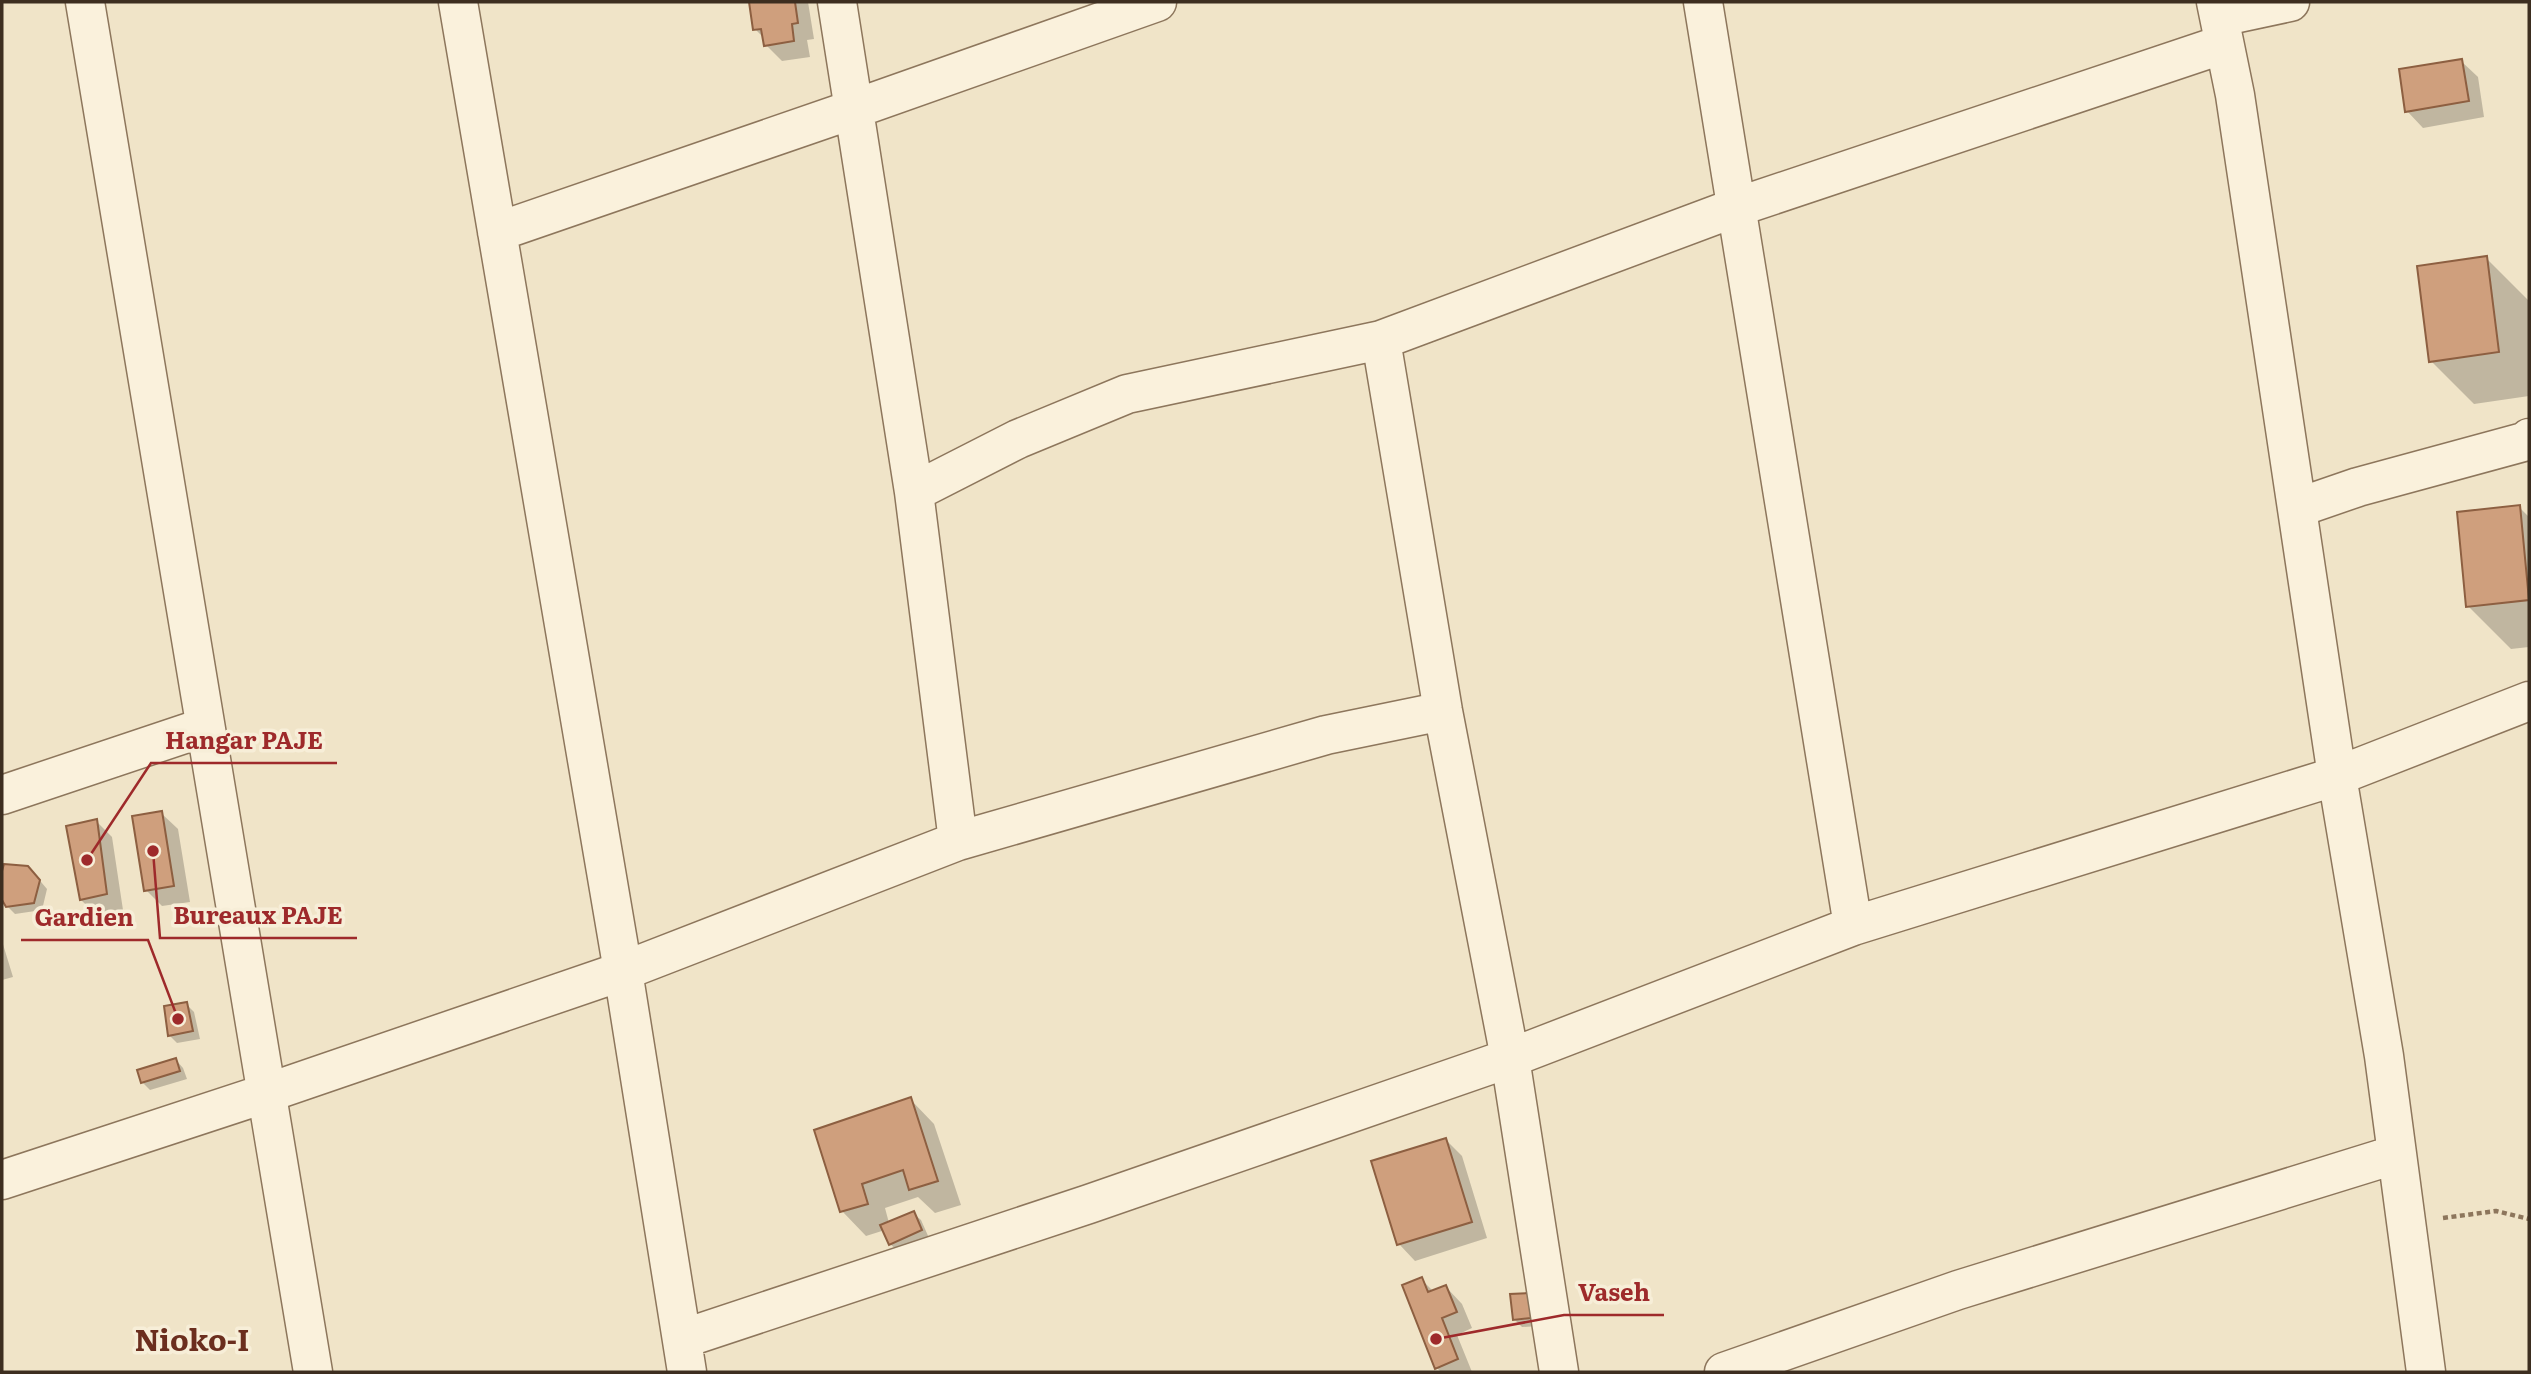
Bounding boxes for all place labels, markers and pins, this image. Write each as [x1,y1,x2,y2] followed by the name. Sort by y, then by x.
[151,718,337,763] callout: Hangar PAJE
[160,893,357,938] callout: Bureaux PAJE
[21,895,148,940] callout: Gardien
[1564,1270,1664,1315] callout: Vaseh

